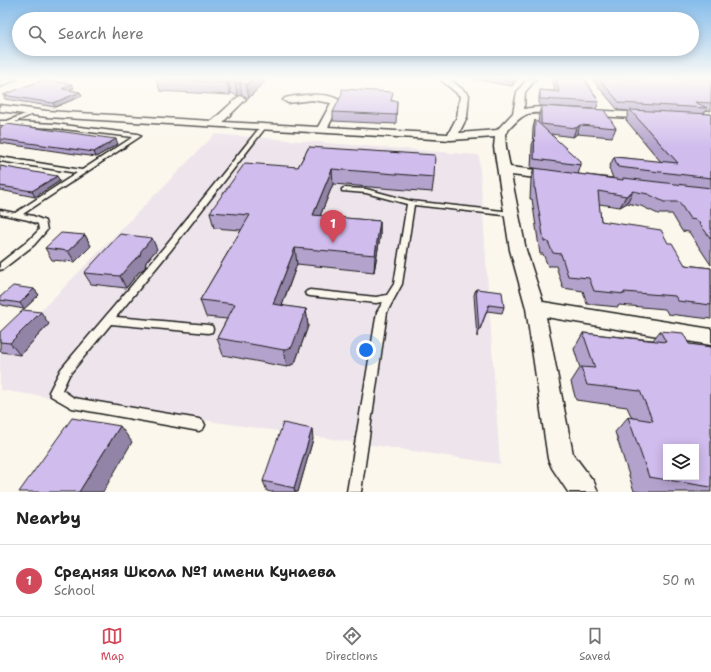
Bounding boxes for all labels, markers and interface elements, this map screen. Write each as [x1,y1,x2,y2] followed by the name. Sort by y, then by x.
[12,12,699,56] search box
[26,23,48,45] icon: search
[58,24,144,44] text: Search here
[320,210,346,243] pin: 1
[356,340,376,360] your location
[663,444,699,480] map controls
[663,444,699,480] button: layers
[16,507,81,529] text: Nearby
[54,562,336,582] text: Средняя Школа №1 имени Кунаева
[26,572,32,589] text: 1
[662,572,695,589] text: 50 m
[54,582,95,599] text: School
[101,625,124,664] tab: Map
[325,625,378,664] tab: Directions
[579,625,610,664] tab: Saved

